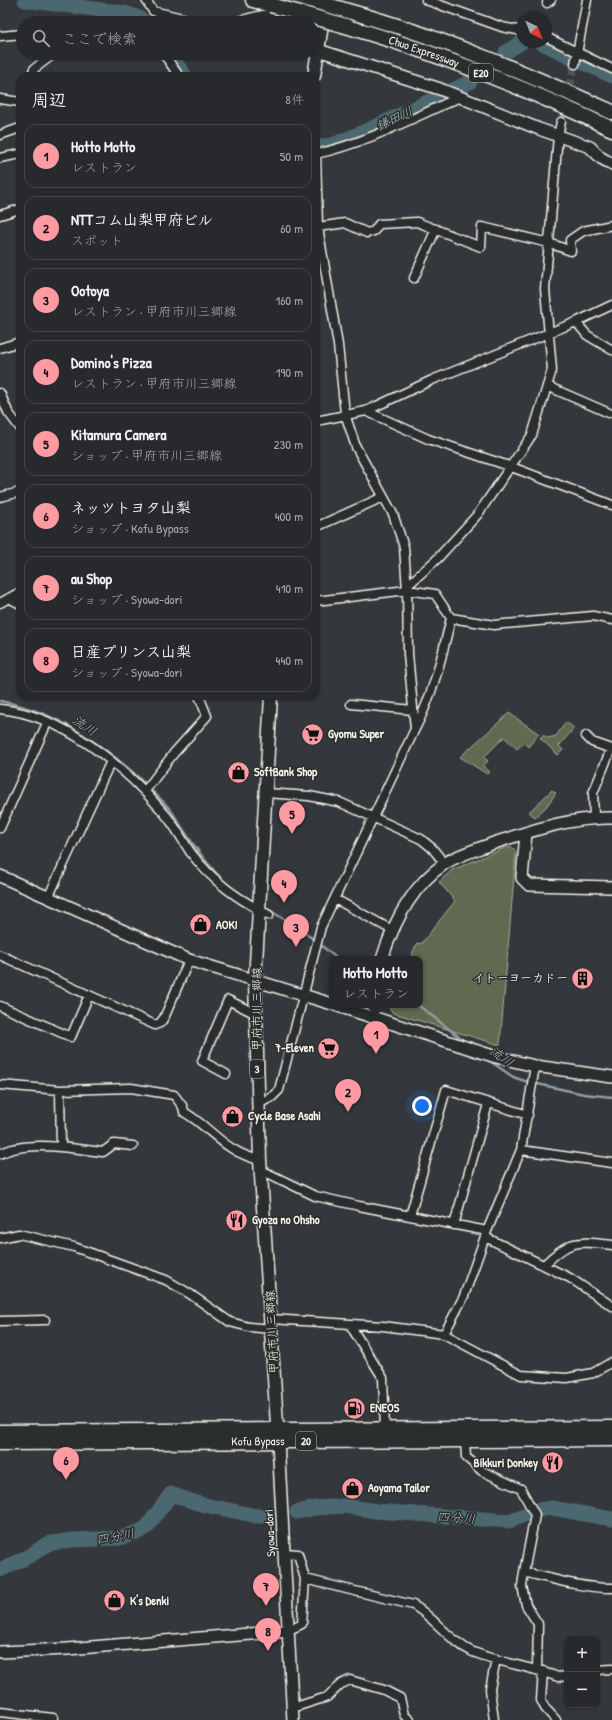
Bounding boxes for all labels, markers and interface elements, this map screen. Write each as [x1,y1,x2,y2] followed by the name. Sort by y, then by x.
[516,12,552,48] north arrow
[16,16,320,60] search box
[30,27,52,49] icon: search
[62,28,137,49] text: ここで検索
[387,31,462,71] street label: Chuo Expressway
[469,64,493,82] road number: E20
[32,88,66,111] text: 周辺
[285,90,304,108] text: 8件
[373,101,415,135] water label: 鎌田川
[71,136,135,157] text: Hotto Motto
[44,147,48,165] text: 1
[280,147,303,165] text: 50 m
[71,158,137,176] text: レストラン
[71,209,213,230] text: NTTコム山梨甲府ビル
[43,219,49,237] text: 2
[280,219,303,237] text: 60 m
[71,231,123,249] text: スポット
[71,280,109,301] text: Ootoya
[43,291,49,309] text: 3
[275,291,303,309] text: 160 m
[71,302,237,320] text: レストラン · 甲府市川三郷線
[71,352,152,373] text: Domino's Pizza
[44,363,48,381] text: 4
[276,363,303,381] text: 190 m
[71,374,237,392] text: レストラン · 甲府市川三郷線
[71,424,166,445] text: Kitamura Camera
[43,435,49,453] text: 5
[273,435,303,453] text: 230 m
[71,446,222,464] text: ショップ · 甲府市川三郷線
[71,497,190,518] text: ネッツトヨタ山梨
[43,507,49,525] text: 6
[275,507,303,525] text: 400 m
[71,519,189,537] text: ショップ · Kofu Bypass
[71,568,112,589] text: au Shop
[43,579,49,597] text: 7
[276,579,303,597] text: 410 m
[71,590,182,608] text: ショップ · Syowa-dori
[71,641,191,662] text: 日産プリンス山梨
[43,651,49,669] text: 8
[276,651,303,669] text: 440 m
[71,663,182,681] text: ショップ · Syowa-dori
[69,710,101,740] water label: 流川
[300,721,326,747] supermarket icon: Gyomu Super
[328,725,385,743] place label: Gyomu Super
[226,759,252,785] shop icon: SoftBank Shop
[254,763,318,781] place label: SoftBank Shop
[279,801,305,834] pin: 5
[271,870,297,903] pin: 4
[188,912,214,938] shop icon: AOKI
[283,914,309,947] pin: 3
[216,916,238,933] place label: AOKI
[329,956,423,1008] popup
[343,962,407,983] text: Hotto Motto
[570,965,596,991] building icon: イトーヨーカドー
[248,967,265,1051] street label: 甲府市川三郷線
[472,969,568,986] place label: イトーヨーカドー
[343,984,409,1002] text: レストラン
[363,1021,389,1054] pin: 1
[316,1035,342,1061] supermarket icon: 7-Eleven
[274,1039,315,1056] place label: 7-Eleven
[486,1041,518,1071] water label: 流川
[250,1060,264,1078] road number: 3
[335,1079,361,1112] pin: 2
[412,1096,432,1116] your location
[219,1103,245,1129] shop icon: Cycle Base Asahi
[248,1107,321,1125] place label: Cycle Base Asahi
[223,1207,249,1233] restaurant icon: Gyoza no Ohsho
[252,1211,320,1229] place label: Gyoza no Ohsho
[261,1290,282,1374] street label: 甲府市川三郷線
[342,1395,368,1421] fuel station icon: ENEOS
[370,1399,400,1416] place label: ENEOS
[231,1432,285,1449] street label: Kofu Bypass
[296,1432,316,1450] road number: 20
[53,1447,79,1480] pin: 6
[540,1450,566,1476] restaurant icon: Bikkuri Donkey
[474,1454,538,1472] place label: Bikkuri Donkey
[340,1475,366,1501] shop icon: Aoyama Tailor
[368,1479,430,1497] place label: Aoyama Tailor
[436,1507,476,1527] water label: 四分川
[260,1509,279,1557] street label: Syowa-dori
[94,1524,136,1548] water label: 四分川
[253,1573,279,1606] pin: 7
[101,1588,127,1614] shop icon: K's Denki
[130,1592,170,1609] place label: K's Denki
[255,1618,281,1651] pin: 8
[564,1636,600,1708] map controls
[564,1636,600,1672] button: +
[564,1672,600,1708] button: −

